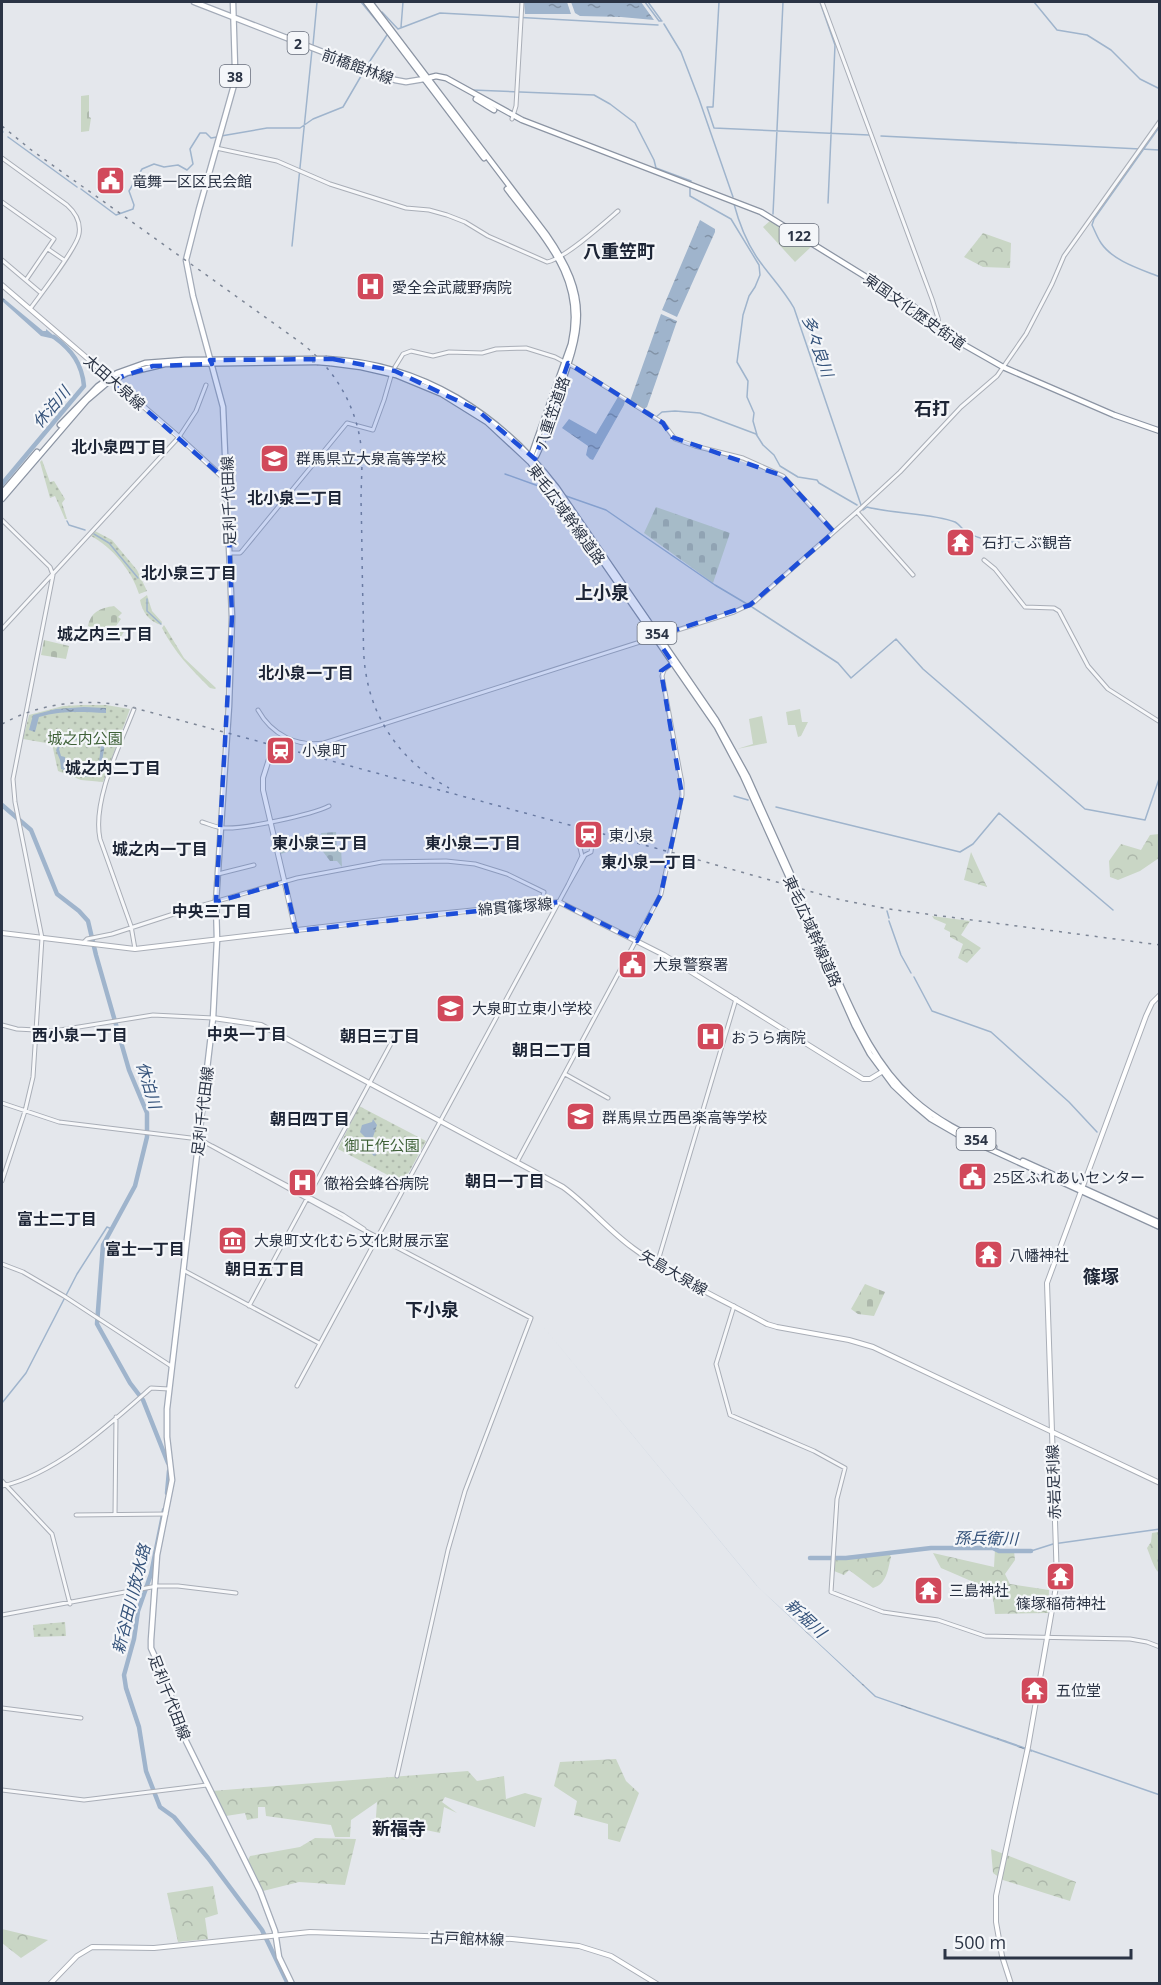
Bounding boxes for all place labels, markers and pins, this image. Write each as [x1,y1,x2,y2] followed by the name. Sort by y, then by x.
[95,165,127,197] public building icon: 竜舞一区区民会館
[132,171,252,191] place label: 竜舞一区区民会館
[355,271,387,303] hospital icon: 愛全会武蔵野病院
[392,277,512,297] place label: 愛全会武蔵野病院
[259,442,291,474] school or university icon: 群馬県立大泉高等学校
[296,448,446,468] place label: 群馬県立大泉高等学校
[945,526,977,558] temple icon: 石打こぶ観音
[982,532,1072,552] place label: 石打こぶ観音
[265,734,297,766] station icon: 小泉町
[302,740,347,760] place label: 小泉町
[572,819,604,851] station icon: 東小泉
[609,825,654,845] place label: 東小泉
[616,948,648,980] public building icon: 大泉警察署
[653,954,728,974] place label: 大泉警察署
[435,992,467,1024] school or university icon: 大泉町立東小学校
[472,998,592,1018] place label: 大泉町立東小学校
[694,1021,726,1053] hospital icon: おうら病院
[731,1027,806,1047] place label: おうら病院
[565,1101,597,1133] school or university icon: 群馬県立西邑楽高等学校
[602,1107,767,1127] place label: 群馬県立西邑楽高等学校
[956,1161,988,1193] public building icon: 25区ふれあいセンター
[287,1167,319,1199] hospital icon: 徹裕会蜂谷病院
[993,1167,1145,1187] place label: 25区ふれあいセンター
[324,1173,429,1193] place label: 徹裕会蜂谷病院
[217,1224,249,1256] museum icon: 大泉町文化むら文化財展示室
[254,1230,449,1250] place label: 大泉町文化むら文化財展示室
[972,1239,1004,1271] temple icon: 八幡神社
[1009,1245,1069,1265] place label: 八幡神社
[1045,1560,1077,1592] temple icon: 篠塚稲荷神社
[912,1574,944,1606] temple icon: 三島神社
[949,1580,1009,1600] place label: 三島神社
[1016,1593,1106,1613] place label: 篠塚稲荷神社
[1019,1674,1051,1706] temple icon: 五位堂
[1056,1680,1101,1700] place label: 五位堂

